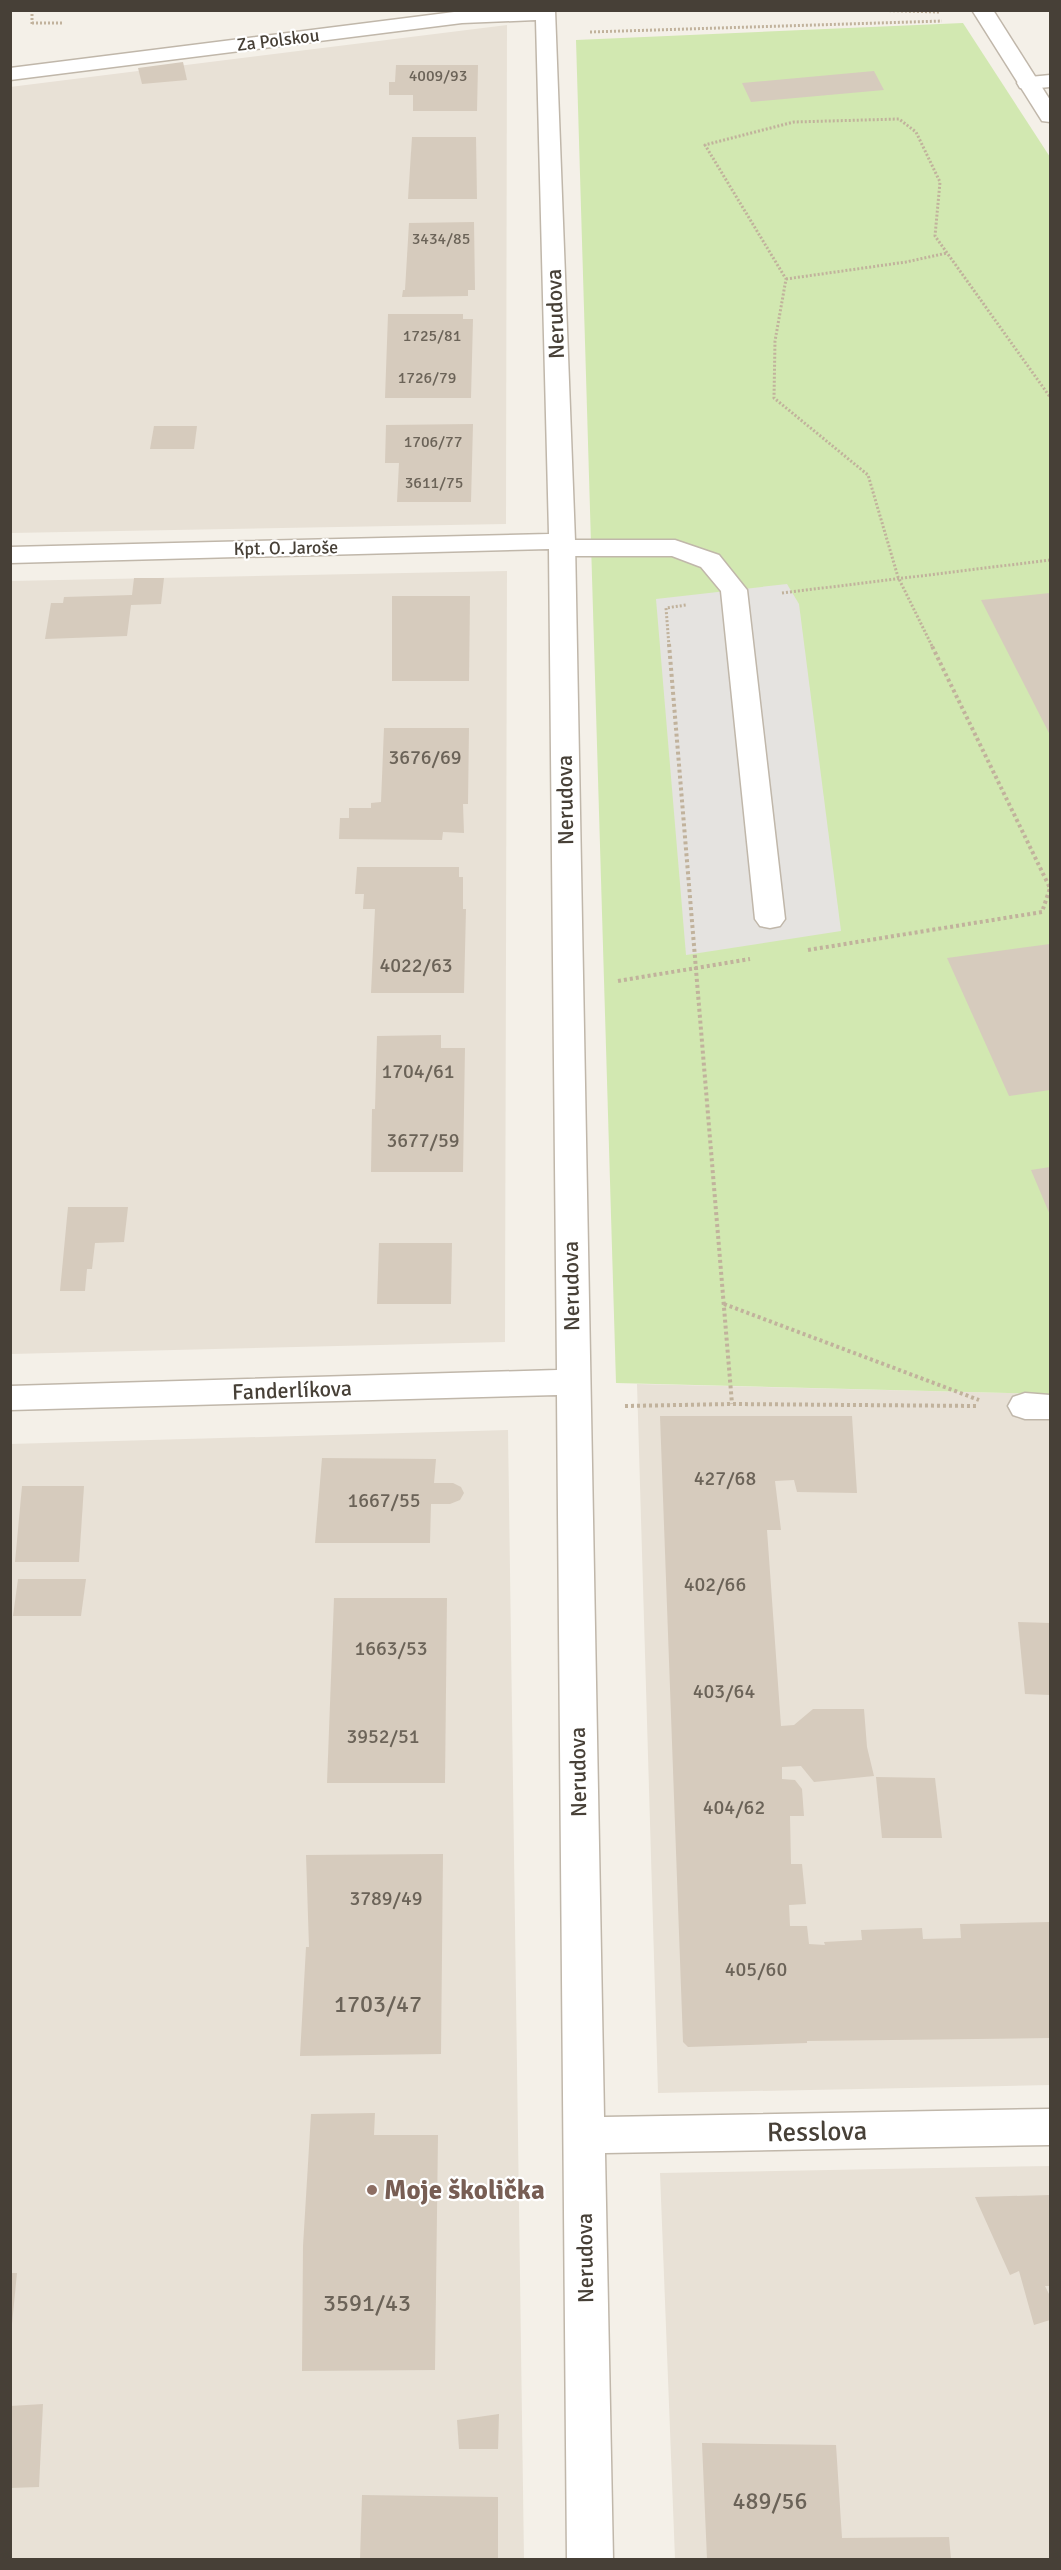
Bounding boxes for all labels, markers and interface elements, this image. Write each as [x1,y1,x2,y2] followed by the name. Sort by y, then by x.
[235,24,321,56] street label: Za Polskou
[409,66,467,86] house number: 4009/93
[412,229,470,249] house number: 3434/85
[540,269,570,359] street label: Nerudova
[403,326,461,346] house number: 1725/81
[398,368,456,388] house number: 1726/79
[404,432,462,452] house number: 1706/77
[405,473,463,493] house number: 3611/75
[234,536,338,560] street label: Kpt. O. Jaroše
[388,745,462,770] house number: 3676/69
[551,755,579,845] street label: Nerudova
[379,953,453,978] house number: 4022/63
[381,1059,455,1084] house number: 1704/61
[386,1128,460,1153] house number: 3677/59
[557,1241,585,1331] street label: Nerudova
[232,1374,352,1406] street label: Fanderlíkova
[694,1466,756,1491] house number: 427/68
[347,1488,421,1513] house number: 1667/55
[684,1572,746,1597] house number: 402/66
[354,1636,428,1661] house number: 1663/53
[693,1679,755,1704] house number: 403/64
[346,1724,420,1749] house number: 3952/51
[564,1727,592,1817] street label: Nerudova
[703,1795,765,1820] house number: 404/62
[349,1886,423,1911] house number: 3789/49
[725,1957,787,1982] house number: 405/60
[334,1989,422,2019] house number: 1703/47
[767,2115,867,2149] street label: Resslova
[384,2174,545,2207] place label: Moje školička
[365,2183,379,2197] marker: Moje školička
[571,2213,599,2303] street label: Nerudova
[323,2288,411,2318] house number: 3591/43
[733,2486,807,2516] house number: 489/56

